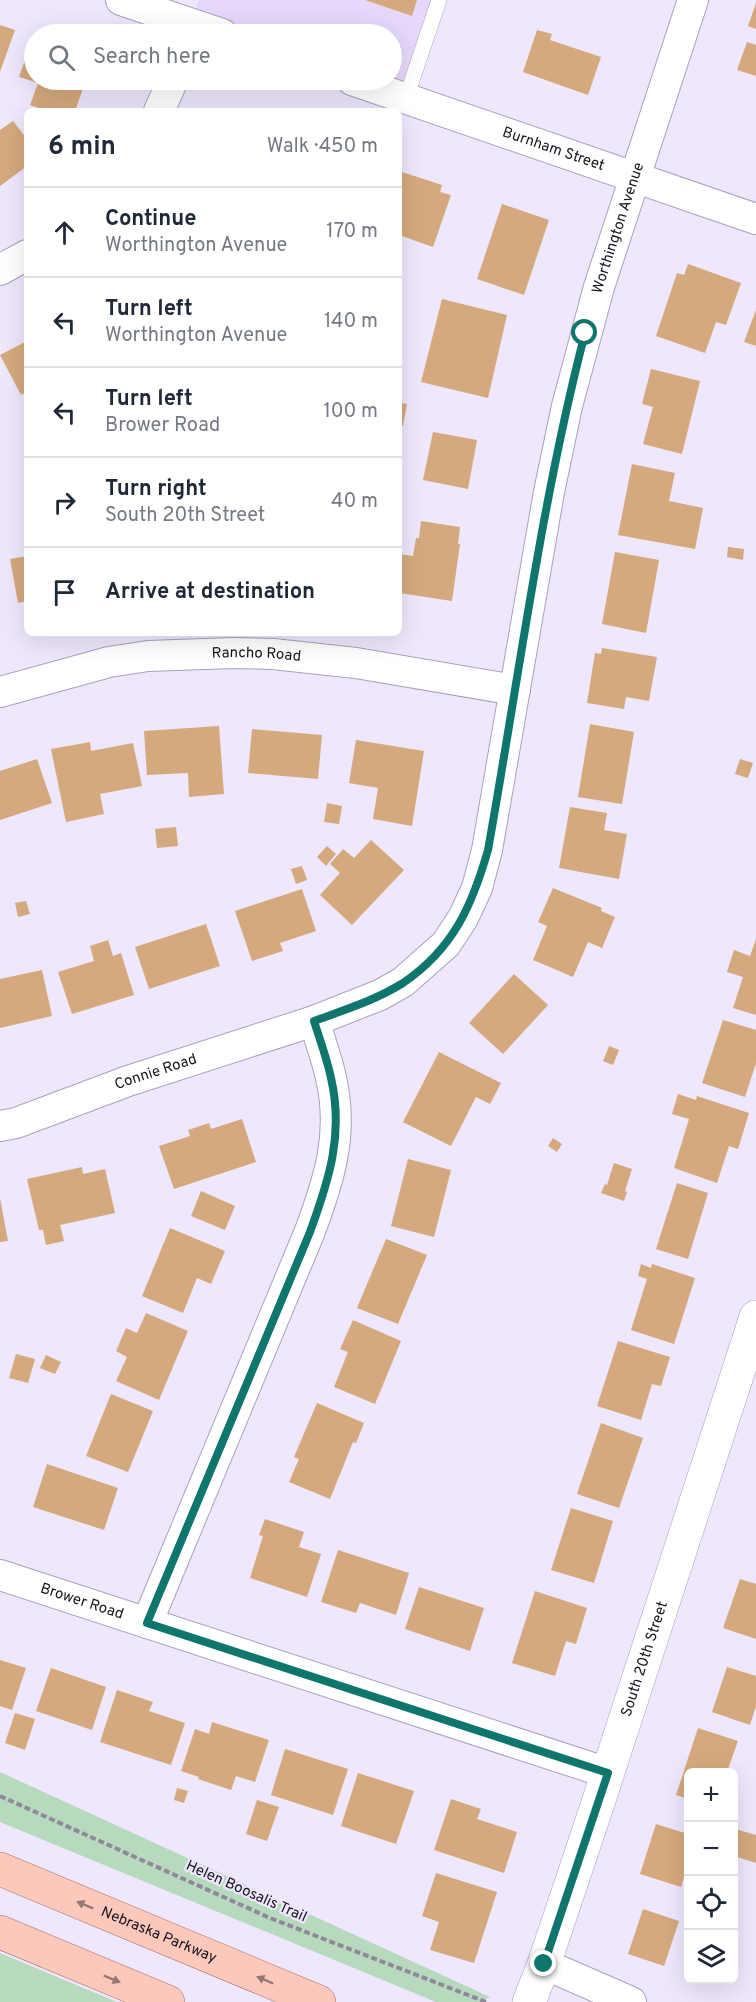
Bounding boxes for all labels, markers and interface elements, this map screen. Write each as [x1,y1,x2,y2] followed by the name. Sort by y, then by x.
[24,24,402,90] search box
[45,41,78,74] icon: search
[93,44,211,71] text: Search here
[500,123,607,176] street label: Burnham Street
[48,131,116,164] text: 6 min
[267,134,378,160] text: Walk · 450 m
[588,160,649,296] street label: Worthington Avenue
[105,206,196,233] text: Continue
[48,216,81,249] icon: ahead
[326,219,378,245] text: 170 m
[105,233,287,259] text: Worthington Avenue
[105,296,193,323] text: Turn left
[48,306,81,339] icon: left
[324,309,378,335] text: 140 m
[571,319,597,345] route start
[105,323,287,349] text: Worthington Avenue
[105,386,193,413] text: Turn left
[48,396,81,429] icon: left
[323,399,378,425] text: 100 m
[105,413,220,439] text: Brower Road
[105,476,207,503] text: Turn right
[48,486,81,519] icon: right
[331,489,378,515] text: 40 m
[105,503,265,529] text: South 20th Street
[48,576,81,609] icon: arrive
[105,579,315,606] text: Arrive at destination
[211,643,302,666] street label: Rancho Road
[112,1050,199,1095] street label: Connie Road
[38,1579,126,1624] street label: Brower Road
[617,1599,672,1719] street label: South 20th Street
[684,1768,738,1984] map controls
[684,1768,738,1822] button: +
[684,1822,738,1876] button: −
[182,1857,310,1927] street label: Helen Boosalis Trail
[684,1876,738,1930] button: locate
[76,1900,94,1909] one-way arrow
[98,1903,220,1968] street label: Nebraska Parkway
[684,1930,738,1984] button: layers
[530,1950,556,1976] route end
[103,1975,121,1984] one-way arrow
[256,1975,274,1984] one-way arrow

